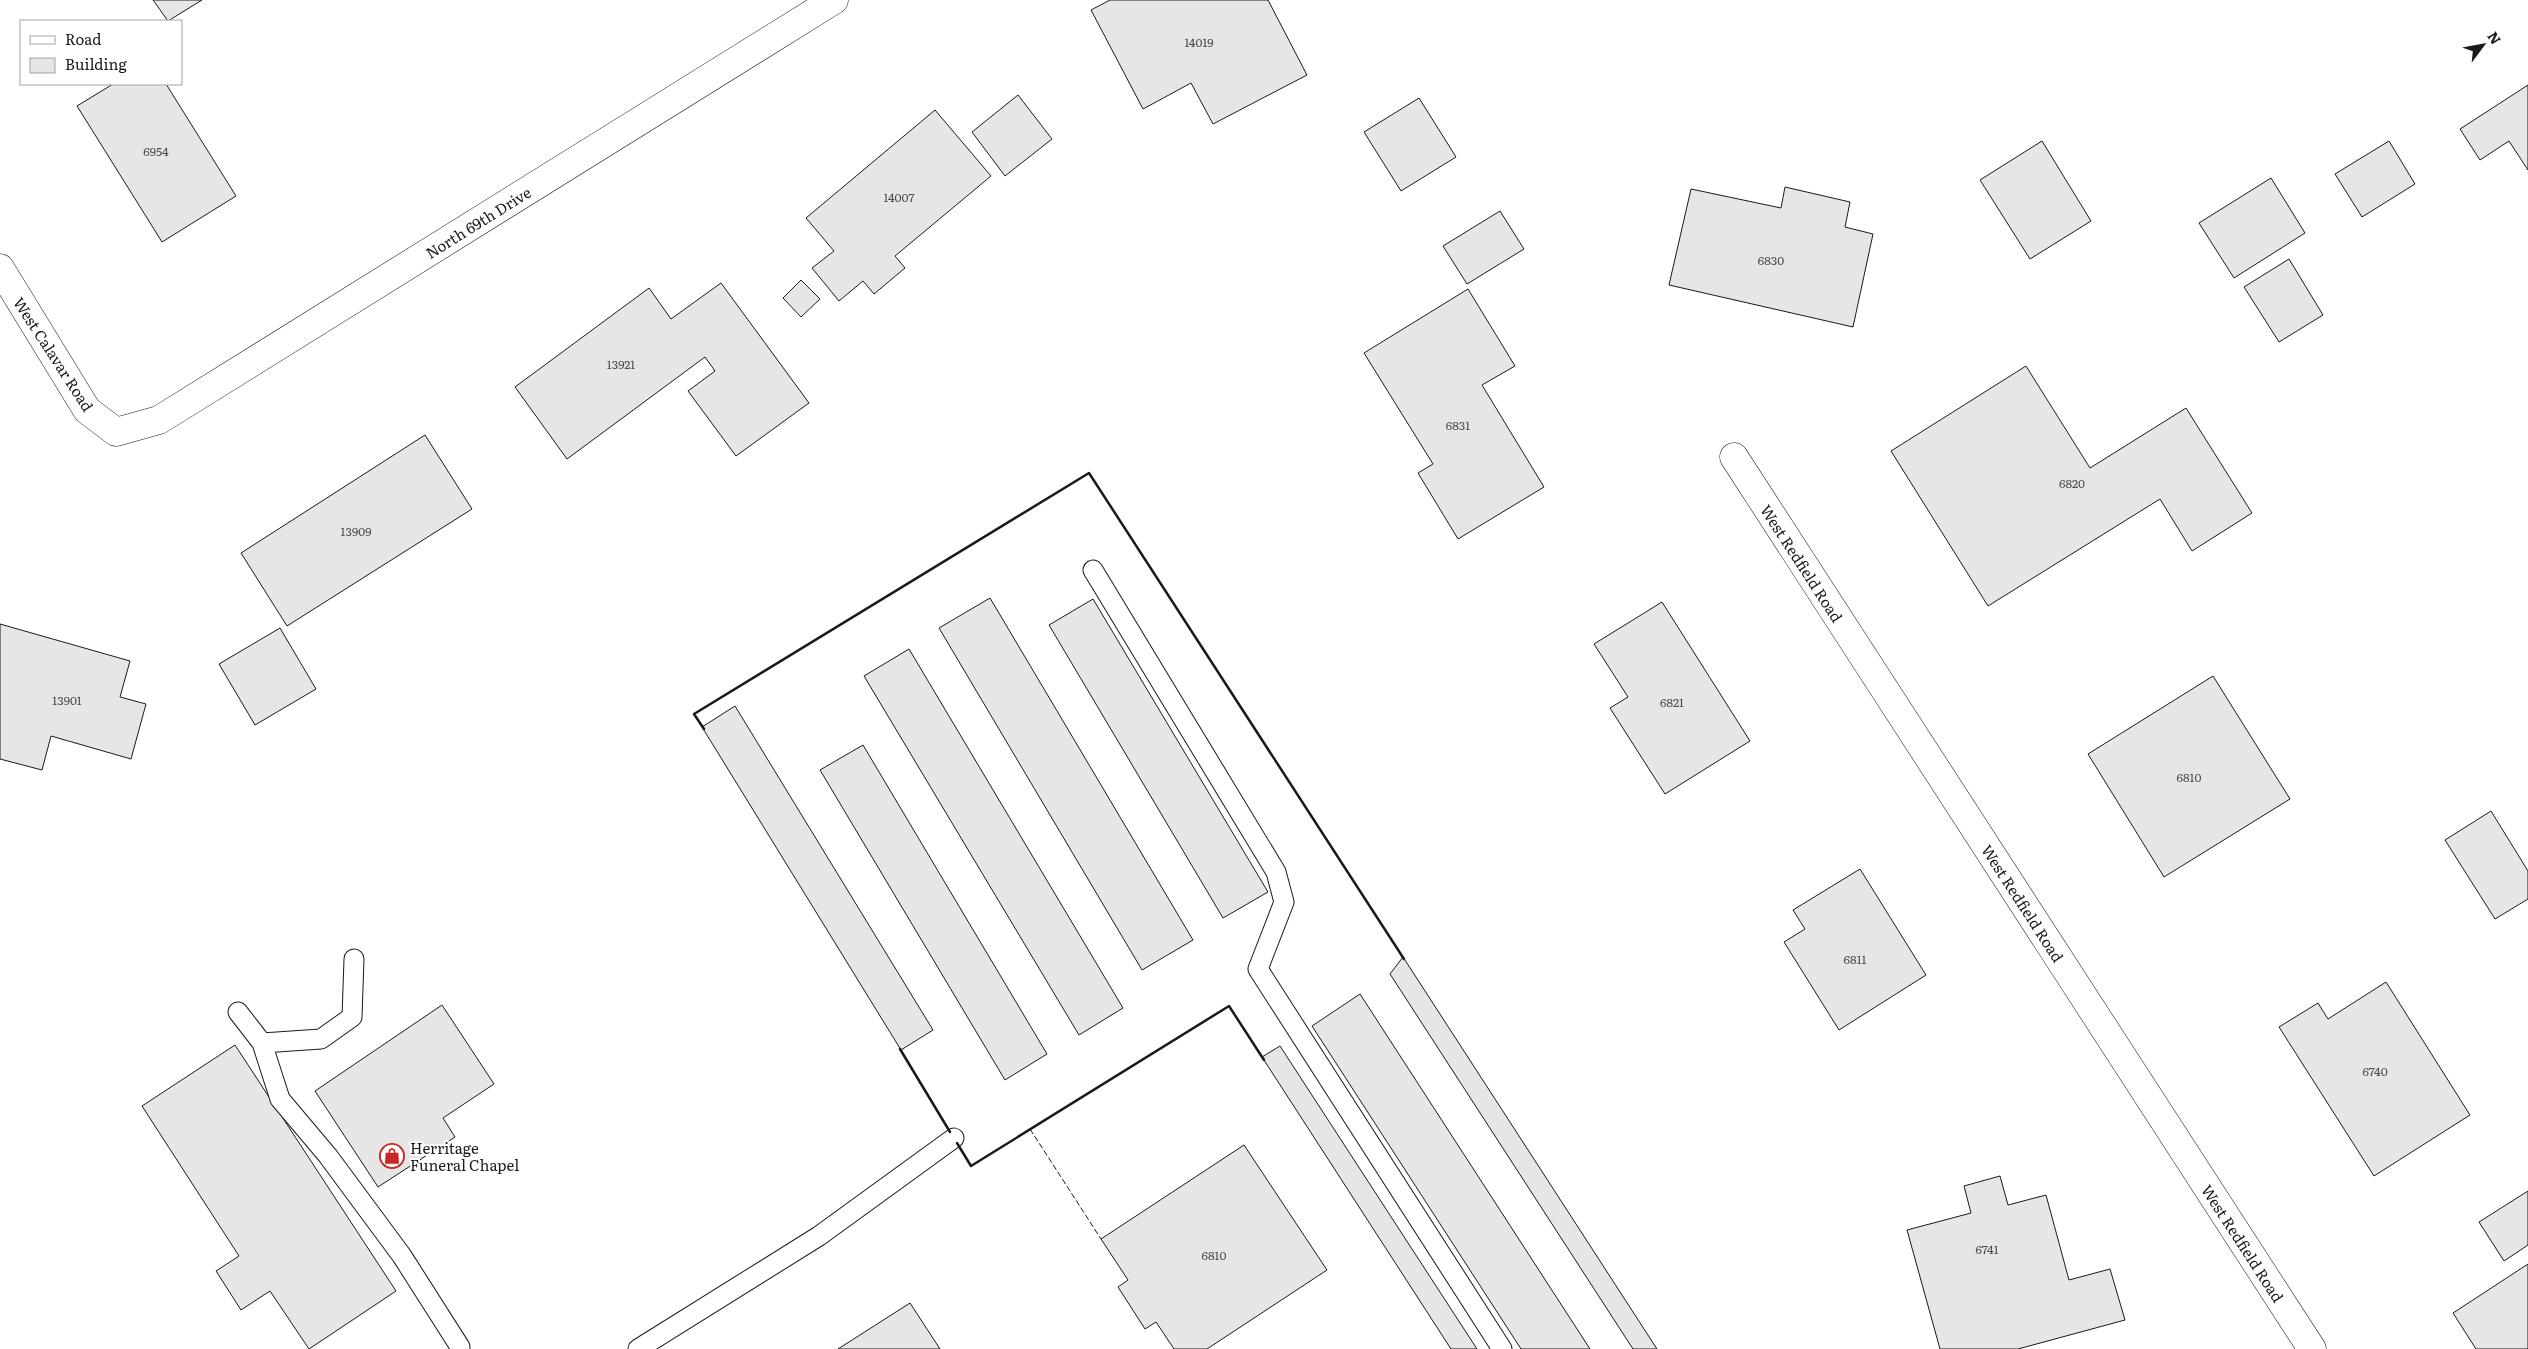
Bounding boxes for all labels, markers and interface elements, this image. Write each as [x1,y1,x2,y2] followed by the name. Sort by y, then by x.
[20,20,182,85] legend
[2458,20,2508,70] north arrow
[65,27,101,50] text: Road
[2483,27,2507,48] text: N
[1184,33,1214,51] house number: 14019
[65,52,127,75] text: Building
[143,142,169,160] house number: 6954
[421,180,535,264] street label: North 69th Drive
[884,188,914,206] house number: 14007
[1758,251,1784,269] house number: 6830
[8,292,100,416] street label: West Calavar Road
[607,355,635,373] house number: 13921
[1446,416,1470,434] house number: 6831
[2059,474,2085,492] house number: 6820
[1755,500,1849,626] street label: West Redfield Road
[341,522,371,540] house number: 13909
[52,691,82,709] house number: 13901
[1660,693,1684,711] house number: 6821
[2177,768,2201,786] house number: 6810
[1976,840,2070,966] street label: West Redfield Road
[1844,950,1867,968] house number: 6811
[2362,1062,2388,1080] house number: 6740
[410,1136,519,1176] place label: Herritage Funeral Chapel
[379,1143,405,1169] shop icon: Herritage Funeral Chapel
[2196,1180,2290,1306] street label: West Redfield Road
[1975,1240,1999,1258] house number: 6741
[1202,1246,1226,1264] house number: 6810

